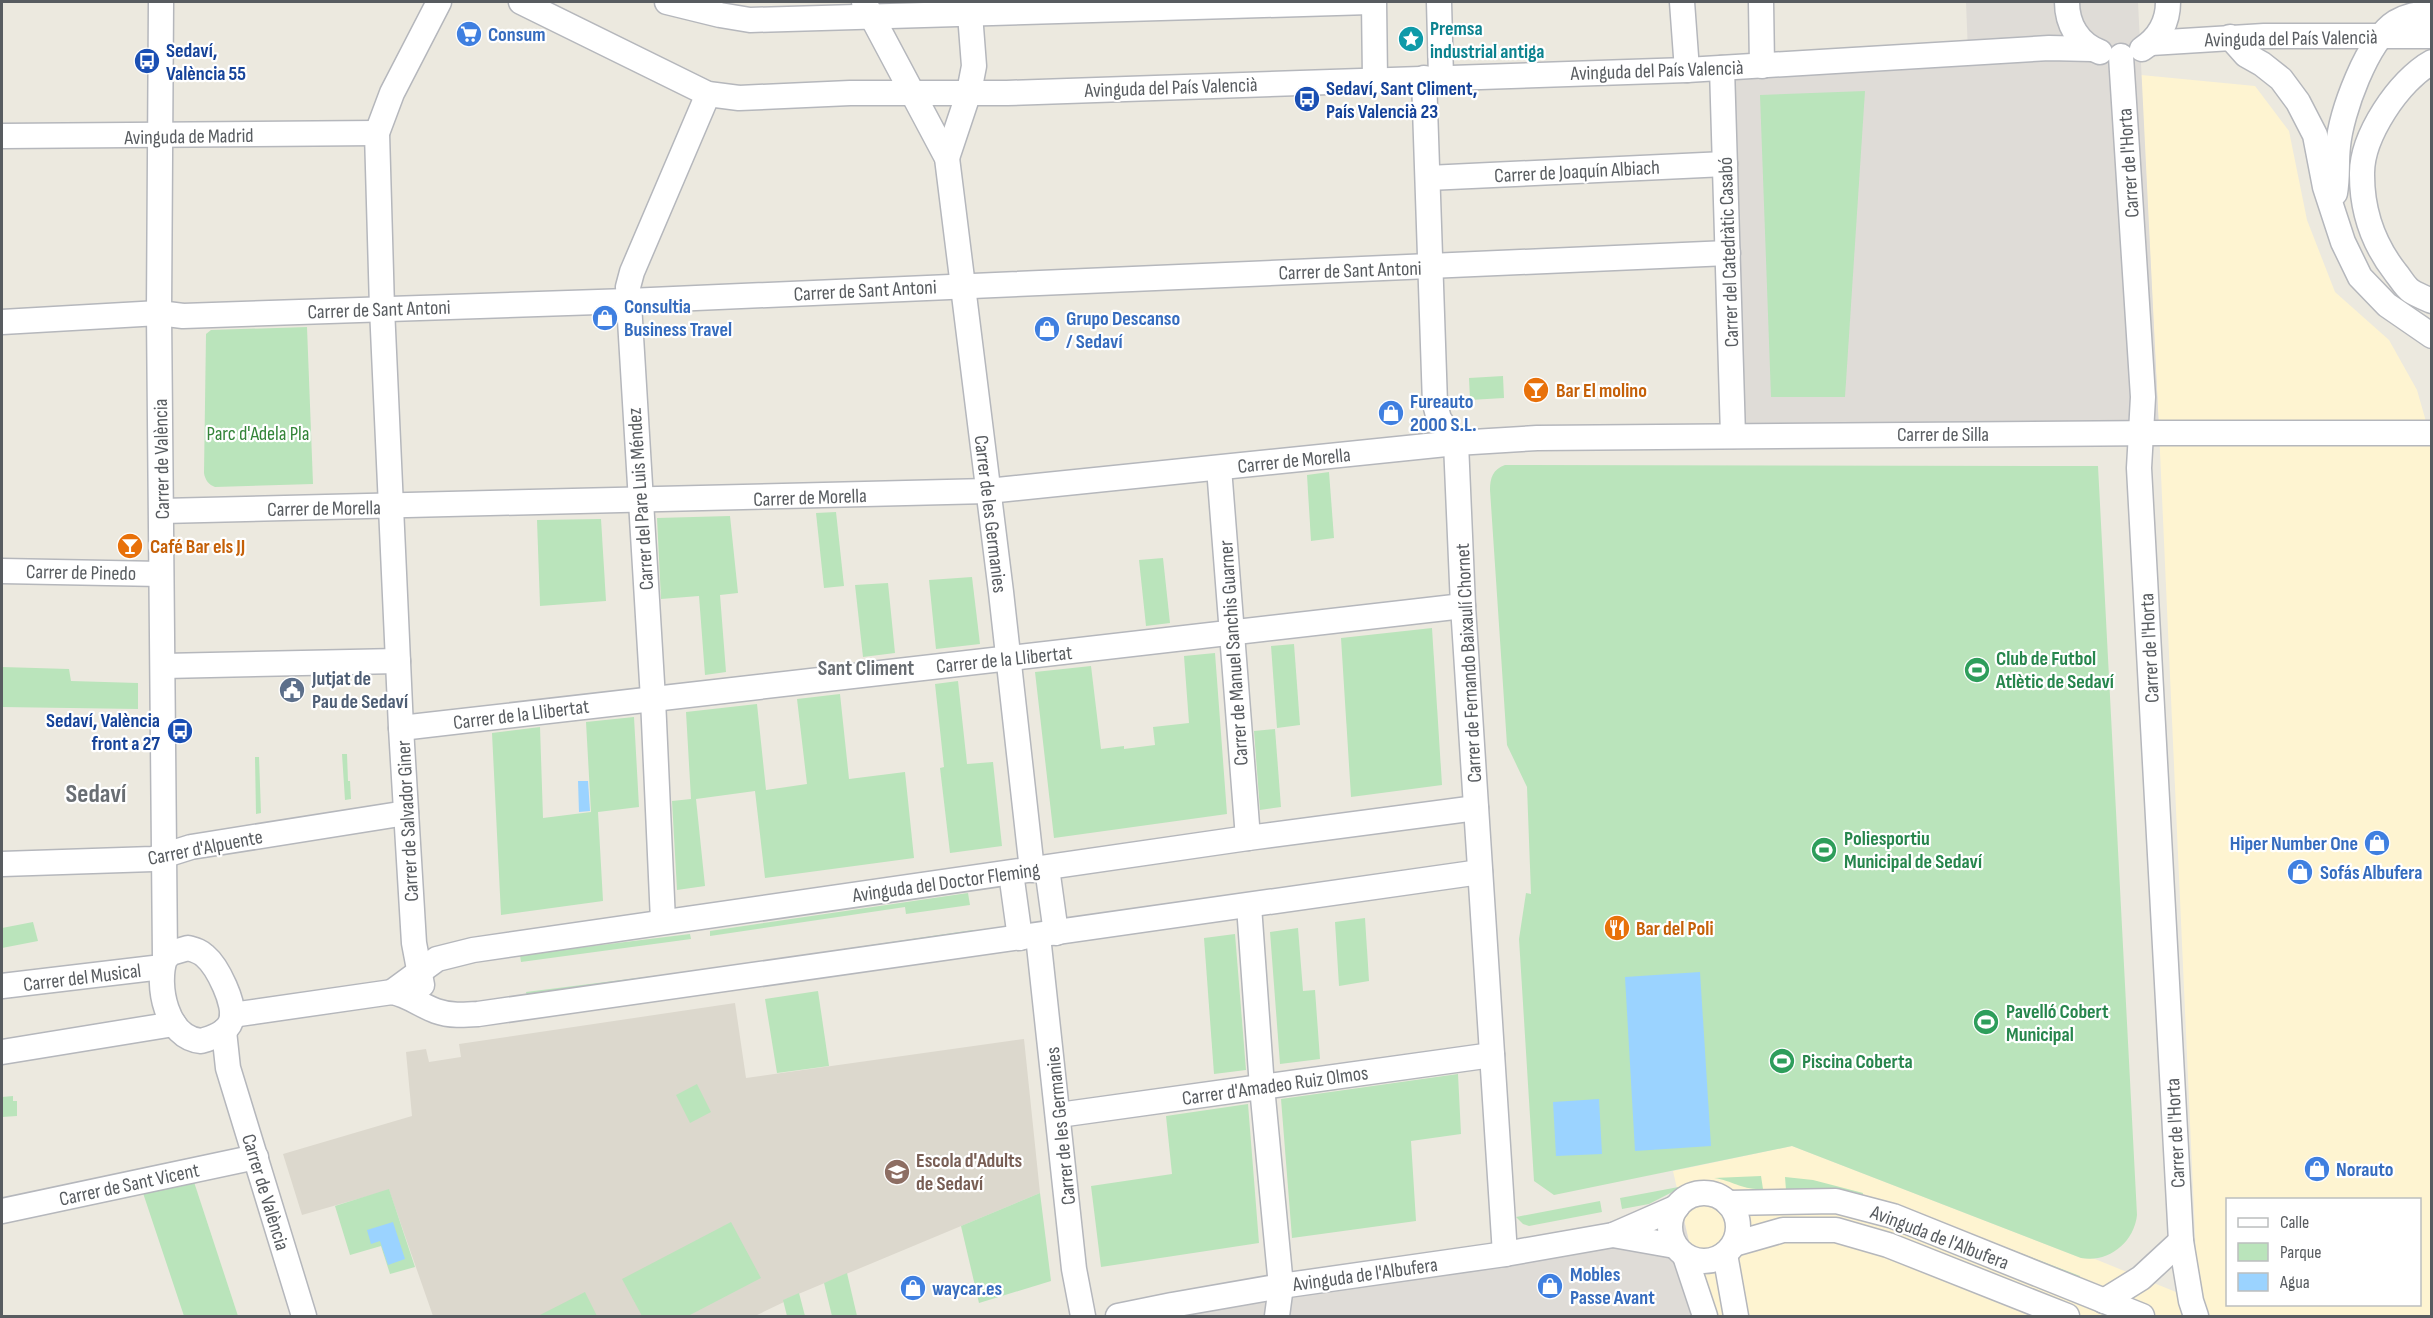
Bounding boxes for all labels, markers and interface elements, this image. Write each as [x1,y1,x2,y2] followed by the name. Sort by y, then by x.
[1430,17,1545,64] place label: Premsa industrial antiga
[454,19,484,49] supermarket icon: Consum
[488,23,545,47] place label: Consum
[1396,24,1426,54] place icon: Premsa industrial antiga
[2203,25,2378,53] street label: Avinguda del País Valencià
[166,39,246,86] place label: Sedaví, València 55
[132,46,162,76] bus stop icon: Sedaví, València 55
[1569,56,1744,86] street label: Avinguda del País Valencià
[1083,73,1258,103] street label: Avinguda del País Valencià
[1326,77,1478,124] place label: Sedaví, Sant Climent, País Valencià 23
[1292,84,1322,114] bus stop icon: Sedaví, Sant Climent, País Valencià 23
[2113,107,2145,219] street label: Carrer de l'Horta
[123,124,254,150] street label: Avinguda de Madrid
[1494,156,1660,188] street label: Carrer de Joaquín Albiach
[1714,156,1744,348] street label: Carrer del Catedràtic Casabó
[1278,257,1422,285] street label: Carrer de Sant Antoni
[793,275,937,307] street label: Carrer de Sant Antoni
[624,295,732,342] place label: Consultia Business Travel
[307,296,451,324] street label: Carrer de Sant Antoni
[590,303,620,333] shop icon: Consultia Business Travel
[1066,307,1180,354] place label: Grupo Descanso / Sedaví
[1032,314,1062,344] shop icon: Grupo Descanso / Sedaví
[1521,375,1551,405] bar icon: Bar El molino
[1556,379,1647,403] place label: Bar El molino
[1410,390,1477,437] place label: Fureauto 2000 S.L.
[1376,398,1406,428] shop icon: Fureauto 2000 S.L.
[149,399,175,519] street label: Carrer de València
[623,407,659,591] street label: Carrer del Pare Luis Méndez
[206,422,310,446] park label: Parc d'Adela Pla
[1897,423,1989,447] street label: Carrer de Silla
[968,434,1012,594] street label: Carrer de les Germanies
[1236,443,1352,479] street label: Carrer de Morella
[753,484,867,512] street label: Carrer de Morella
[267,496,381,522] street label: Carrer de Morella
[115,531,145,561] bar icon: Café Bar els JJ
[150,535,245,559] place label: Café Bar els JJ
[1214,539,1254,766] street label: Carrer de Manuel Sanchis Guarner
[1451,543,1487,783] street label: Carrer de Fernando Baixaulí Chornet
[26,560,136,586] street label: Carrer de Pinedo
[2135,593,2165,703] street label: Carrer de l'Horta
[935,641,1073,679] street label: Carrer de la Llibertat
[1995,647,2115,694] place label: Club de Futbol Atlètic de Sedaví
[1962,655,1992,685] sports icon: Club de Futbol Atlètic de Sedaví
[818,656,914,681] district label: Sant Climent
[311,667,409,714] place label: Jutjat de Pau de Sedaví
[277,675,307,705] public building icon: Jutjat de Pau de Sedaví
[452,695,590,735] street label: Carrer de la Llibertat
[46,709,160,756] place label: Sedaví, València front a 27
[165,716,195,746] bus stop icon: Sedaví, València front a 27
[392,739,424,902] street label: Carrer de Salvador Giner
[66,779,127,810] district label: Sedaví
[146,825,265,871] street label: Carrer d'Alpuente
[1844,827,1983,874] place label: Poliesportiu Municipal de Sedaví
[2362,828,2392,858] shop icon: Hiper Number One
[2230,832,2358,856] place label: Hiper Number One
[1809,835,1839,865] sports icon: Poliesportiu Municipal de Sedaví
[2285,857,2315,887] shop icon: Sofás Albufera
[850,858,1041,908] street label: Avinguda del Doctor Fleming
[2320,861,2422,885] place label: Sofás Albufera
[1602,913,1632,943] restaurant icon: Bar del Poli
[1636,917,1714,941] place label: Bar del Poli
[22,959,143,997] street label: Carrer del Musical
[2006,1000,2109,1047] place label: Pavelló Cobert Municipal
[1971,1007,2001,1037] sports icon: Pavelló Cobert Municipal
[1041,1046,1081,1206] street label: Carrer de les Germanies
[1767,1046,1797,1076] sports icon: Piscina Coberta
[1802,1050,1913,1074] place label: Piscina Coberta
[1181,1061,1370,1111] street label: Carrer d'Amadeo Ruiz Olmos
[2161,1078,2191,1188] street label: Carrer de l'Horta
[236,1131,294,1253] street label: Carrer de València
[916,1149,1023,1196] place label: Escola d'Adults de Sedaví
[2302,1154,2332,1184] shop icon: Norauto
[882,1157,912,1187] school or university icon: Escola d'Adults de Sedaví
[57,1158,201,1212] street label: Carrer de Sant Vicent
[2336,1158,2393,1182] place label: Norauto
[2226,1198,2421,1306] legend
[1866,1200,2012,1275] street label: Avinguda de l'Albufera
[2280,1212,2309,1233] text: Calle
[2280,1242,2321,1263] text: Parque
[1290,1253,1439,1297] street label: Avinguda de l'Albufera
[1570,1263,1655,1310] place label: Mobles Passe Avant
[1535,1271,1565,1301] shop icon: Mobles Passe Avant
[2279,1272,2310,1293] text: Agua
[898,1273,928,1303] shop icon: waycar.es
[932,1277,1002,1301] place label: waycar.es

